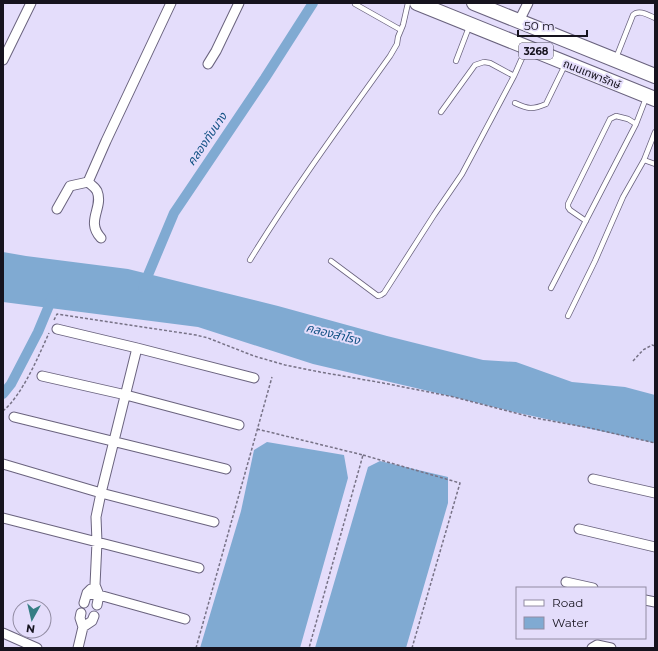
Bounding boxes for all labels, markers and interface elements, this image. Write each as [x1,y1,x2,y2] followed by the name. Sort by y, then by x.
[518,12,587,38] scale bar
[524,18,555,33] text: 50 m
[519,43,553,59] road number: 3268
[561,56,623,92] street label: ถนนเทพารักษ์
[183,109,230,168] water label: คลองทับนาง
[305,320,362,348] water label: คลองสำโรง
[516,587,646,639] legend
[552,595,583,610] text: Road
[12,599,52,639] north arrow
[552,615,589,630] text: Water
[25,621,36,636] text: N

